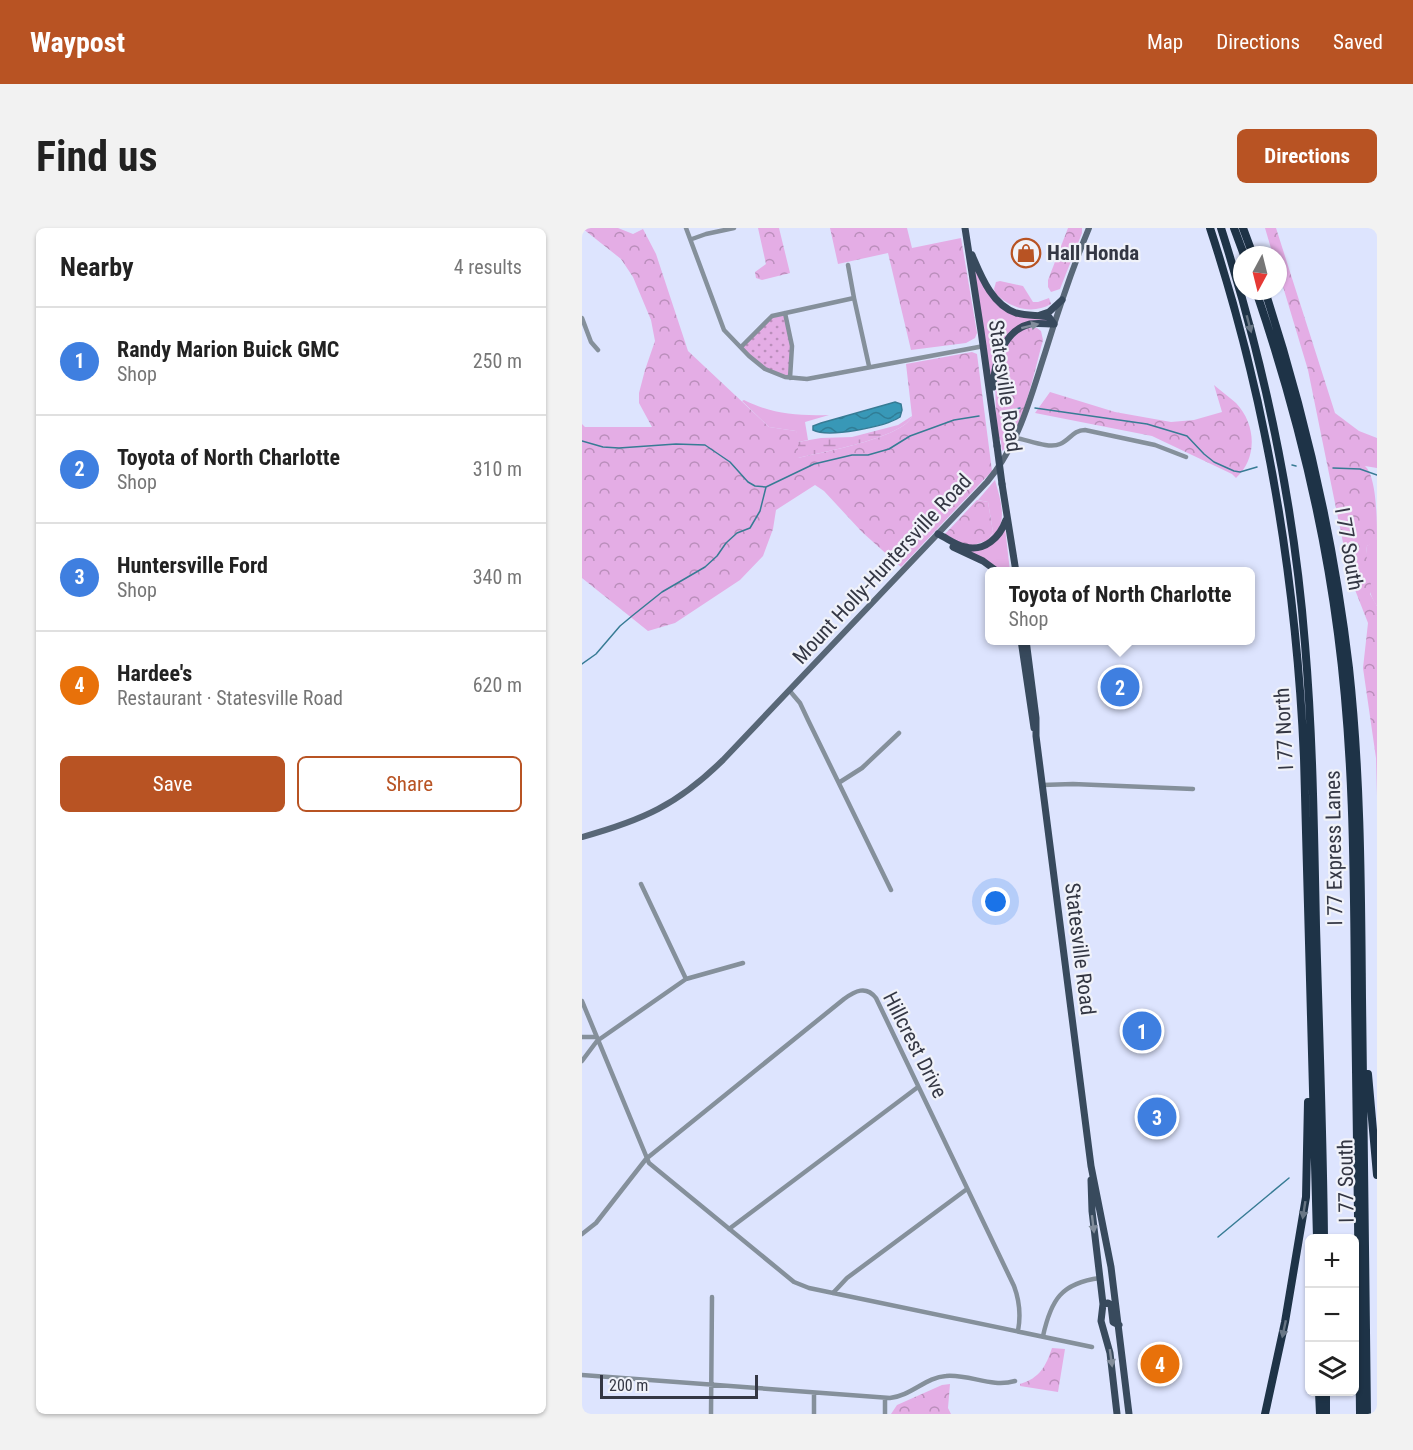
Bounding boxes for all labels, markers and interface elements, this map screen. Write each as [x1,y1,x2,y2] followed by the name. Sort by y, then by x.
[30,26,125,59] text: Waypost
[1147,30,1183,54] text: Map
[1216,30,1300,54] text: Directions
[1333,30,1383,54] text: Saved
[1237,129,1377,183] button: Directions
[36,132,157,181] text: Find us
[1010,237,1042,269] shop icon: Hall Honda
[1047,241,1139,265] place label: Hall Honda
[1233,246,1287,300] north arrow
[60,252,134,282] text: Nearby
[454,255,522,279] text: 4 results
[1245,315,1255,333] one-way arrow
[984,318,1026,454] street label: Statesville Road
[1021,321,1039,331] one-way arrow
[117,337,339,362] text: Randy Marion Buick GMC
[74,349,85,373] text: 1
[473,349,522,373] text: 250 m
[117,362,157,386] text: Shop
[117,445,340,470] text: Toyota of North Charlotte
[74,457,85,481] text: 2
[473,457,522,481] text: 310 m
[788,469,976,669] street label: Mount Holly-Huntersville Road
[117,470,157,494] text: Shop
[1330,506,1368,592] street label: I 77 South
[117,553,268,578] text: Huntersville Ford
[74,565,85,589] text: 3
[473,565,522,589] text: 340 m
[985,567,1255,645] popup
[117,578,157,602] text: Shop
[1009,582,1231,607] text: Toyota of North Charlotte
[1009,607,1048,631] text: Shop
[117,661,192,686] text: Hardee's
[1100,664,1140,710] pin: 2
[74,673,85,697] text: 4
[473,673,522,697] text: 620 m
[117,686,343,710] text: Restaurant · Statesville Road
[1270,687,1298,771] street label: I 77 North
[60,756,285,812] button: Save
[297,756,522,812] button: Share
[1321,770,1347,926] street label: I 77 Express Lanes
[1060,881,1100,1017] street label: Statesville Road
[981,887,1010,916] your location
[878,988,952,1102] street label: Hillcrest Drive
[1122,1008,1162,1054] pin: 1
[1138,1094,1176,1140] pin: 3
[1333,1139,1359,1223] street label: I 77 South
[1300,1201,1309,1220] one-way arrow
[1088,1215,1098,1234] one-way arrow
[1305,1234,1359,1396] map controls
[1305,1234,1359,1288] button: +
[1305,1288,1359,1342] button: −
[1278,1320,1288,1338] one-way arrow
[1140,1342,1180,1386] pin: 4
[1305,1342,1359,1396] button: layers
[1106,1349,1115,1368] one-way arrow
[600,1372,758,1400] scale bar
[609,1376,648,1395] text: 200 m

